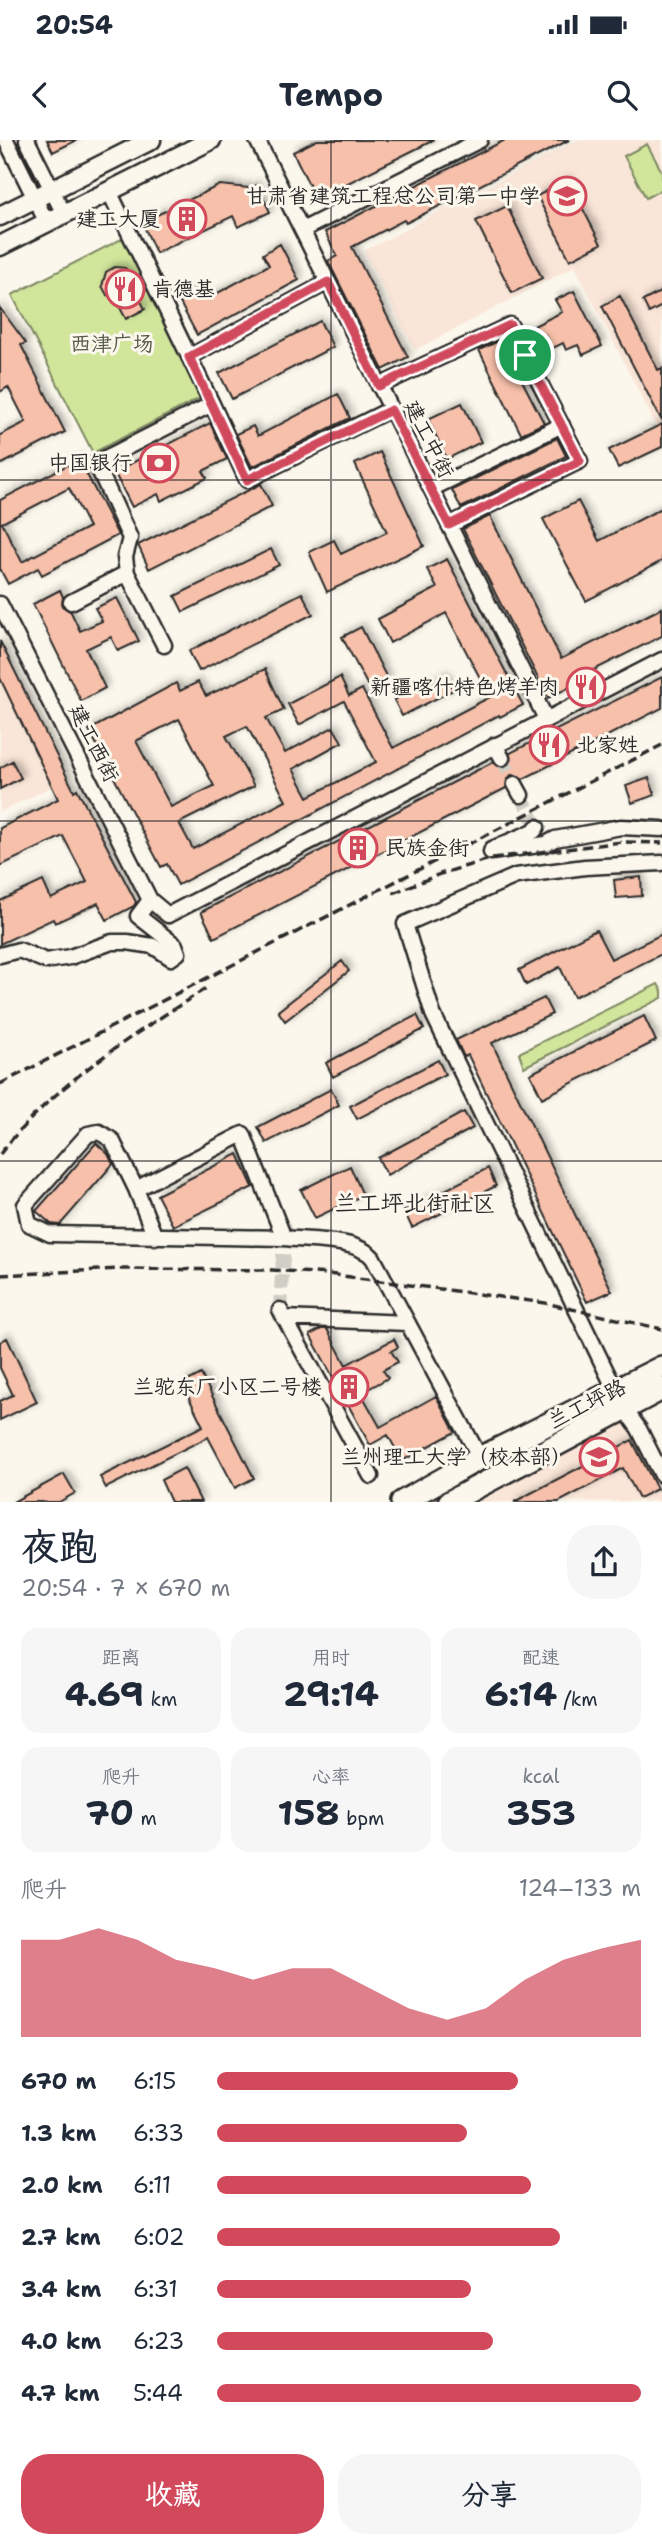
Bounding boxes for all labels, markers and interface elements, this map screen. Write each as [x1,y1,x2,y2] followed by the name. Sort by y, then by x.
[35,7,113,42] text: 20:54
[279,73,383,116] text: Tempo
[21,76,59,114] icon: back
[603,76,641,114] icon: search
[546,175,588,217] school or university icon: 甘肃省建筑工程总公司第一中学
[246,182,540,210] place label: 甘肃省建筑工程总公司第一中学
[166,198,208,240] building icon: 建工大厦
[76,205,160,233] place label: 建工大厦
[104,268,146,310] restaurant icon: 肯德基
[152,275,215,303] place label: 肯德基
[495,325,555,385] pin
[70,330,154,358] park label: 西津广场
[506,336,544,374] icon: arrive
[397,395,461,483] street label: 建工中街
[138,442,180,484] bank icon: 中国银行
[48,449,132,477] place label: 中国银行
[565,666,607,708] restaurant icon: 新疆喀什特色烤羊肉
[370,673,559,701] place label: 新疆喀什特色烤羊肉
[62,699,126,787] street label: 建工西街
[528,724,570,766] restaurant icon: 北家姓
[576,731,639,759] place label: 北家姓
[337,827,379,869] building icon: 民族金街
[385,834,469,862] place label: 民族金街
[335,1188,496,1218] district label: 兰工坪北街社区
[328,1366,370,1408] building icon: 兰驼东厂小区二号楼
[543,1372,631,1436] street label: 兰工坪路
[133,1373,322,1401] place label: 兰驼东厂小区二号楼
[578,1436,620,1478] school or university icon: 兰州理工大学（校本部）
[341,1443,572,1471] place label: 兰州理工大学（校本部）
[21,1521,97,1572] text: 夜跑
[567,1525,641,1599] button: share
[21,1573,230,1603] text: 20:54 · 7 × 670 m
[102,1645,140,1670] text: 距离
[312,1645,350,1670] text: 用时
[522,1645,560,1670] text: 配速
[65,1670,144,1717] text: 4.69
[283,1670,379,1717] text: 29:14
[484,1670,557,1717] text: 6:14
[144,1687,177,1712] text: km
[557,1687,598,1712] text: /km
[102,1764,140,1789] text: 爬升
[312,1764,350,1789] text: 心率
[523,1764,559,1789] text: kcal
[85,1789,134,1836] text: 70
[278,1789,340,1836] text: 158
[506,1789,576,1836] text: 353
[134,1806,157,1831] text: m
[340,1806,384,1831] text: bpm
[519,1873,641,1903] text: 124–133 m
[21,1874,67,1904] text: 爬升
[21,2066,97,2096] text: 670 m
[133,2066,176,2096] text: 6:15
[21,2118,96,2148] text: 1.3 km
[133,2118,184,2148] text: 6:33
[21,2170,103,2200] text: 2.0 km
[133,2170,171,2200] text: 6:11
[21,2222,101,2252] text: 2.7 km
[133,2222,185,2252] text: 6:02
[21,2274,101,2304] text: 3.4 km
[133,2274,178,2304] text: 6:31
[21,2326,102,2356] text: 4.0 km
[133,2326,184,2356] text: 6:23
[21,2378,100,2408] text: 4.7 km
[133,2378,183,2408] text: 5:44
[21,2454,324,2534] button: 收藏
[338,2454,641,2534] button: 分享

